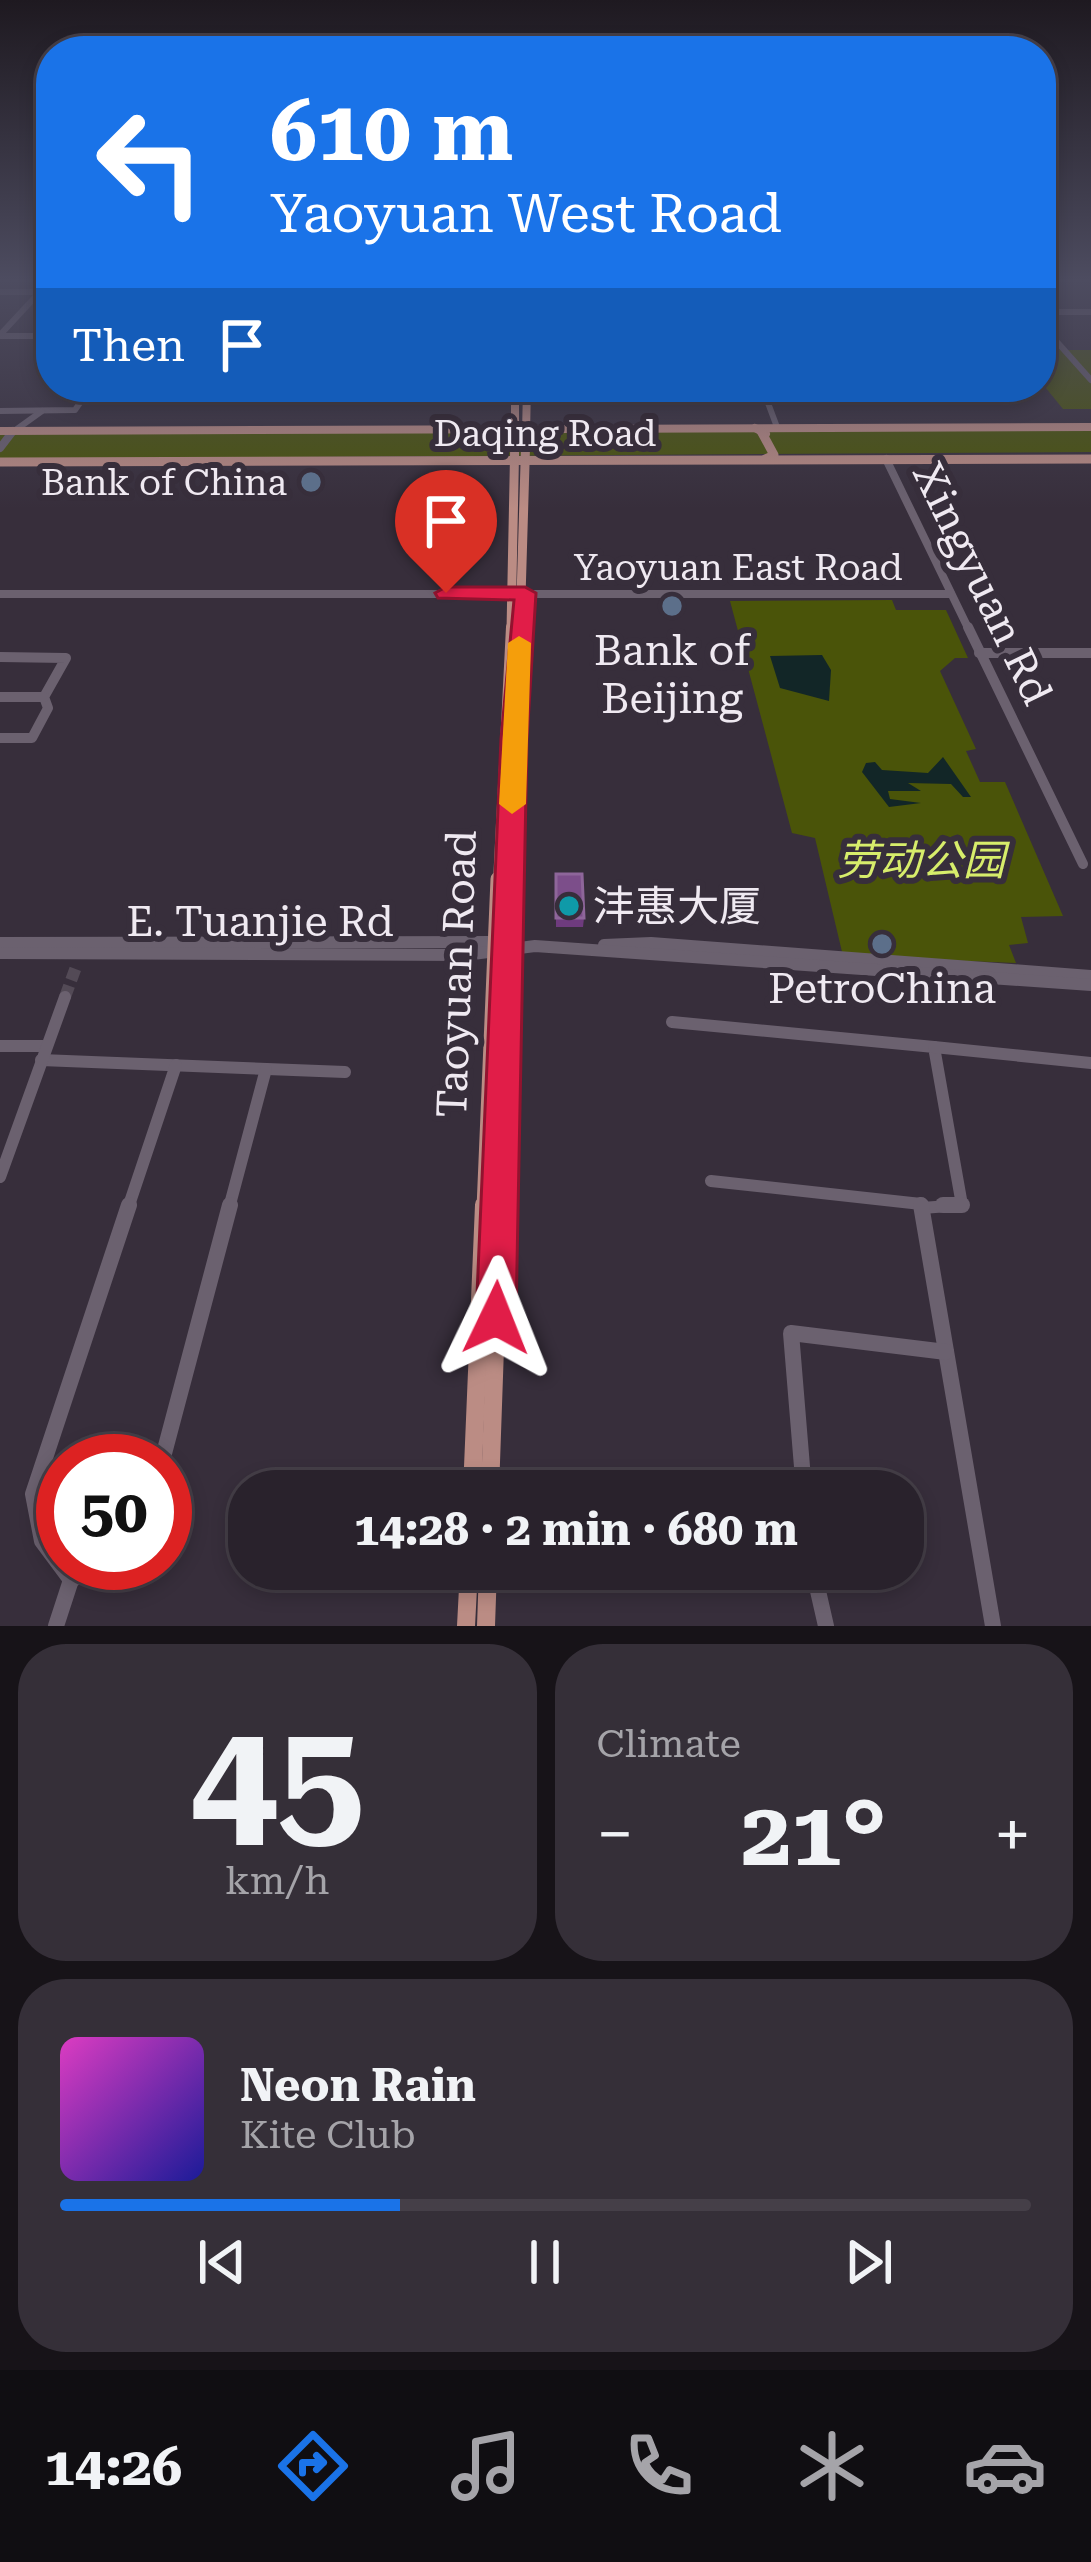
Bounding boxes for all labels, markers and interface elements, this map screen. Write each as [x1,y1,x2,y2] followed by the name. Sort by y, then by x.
[270,82,513,180] text: 610 m
[72,84,228,240] icon: left
[270,182,782,245] text: Yaoyuan West Road
[209,312,275,378] icon: arrive
[72,319,185,372] text: Then
[434,413,656,455] street label: Daqing Road
[903,454,1062,712] street label: Xingyuan Rd
[41,462,287,504] place label: Bank of China
[298,469,324,495] marker: Bank of China
[395,470,497,593] pin
[413,488,479,554] icon: arrive
[573,547,903,589] street label: Yaoyuan East Road
[659,593,685,619] marker: Bank of Beijing
[594,626,752,723] place label: Bank of Beijing
[427,829,486,1119] street label: Taoyuan Road
[837,836,1010,885] park label: 劳动公园
[593,882,761,931] place label: 沣惠大厦
[556,893,582,919] marker: 沣惠大厦
[126,897,394,946] street label: E. Tuanjie Rd
[869,931,895,957] marker: PetroChina
[768,964,996,1013] place label: PetroChina
[433,1255,559,1381] position arrow
[36,1434,192,1590] speed limit sign: 50
[354,1503,798,1556] text: 14:28 · 2 min · 680 m
[190,1688,365,1871] text: 45
[597,1721,741,1767] text: Climate
[741,1782,887,1887] text: 21°
[597,1796,633,1873] text: −
[994,1796,1031,1873] text: +
[225,1858,329,1904] text: km/h
[240,2059,476,2112] text: Neon Rain
[240,2112,416,2158] text: Kite Club
[189,2229,255,2295] icon: previous
[512,2229,578,2295] icon: pause
[836,2229,902,2295] icon: next
[271,2424,355,2508] icon: directions
[444,2424,528,2508] icon: music
[617,2424,701,2508] icon: phone
[790,2424,874,2508] icon: climate
[963,2424,1047,2508] icon: car
[44,2435,182,2498] text: 14:26

